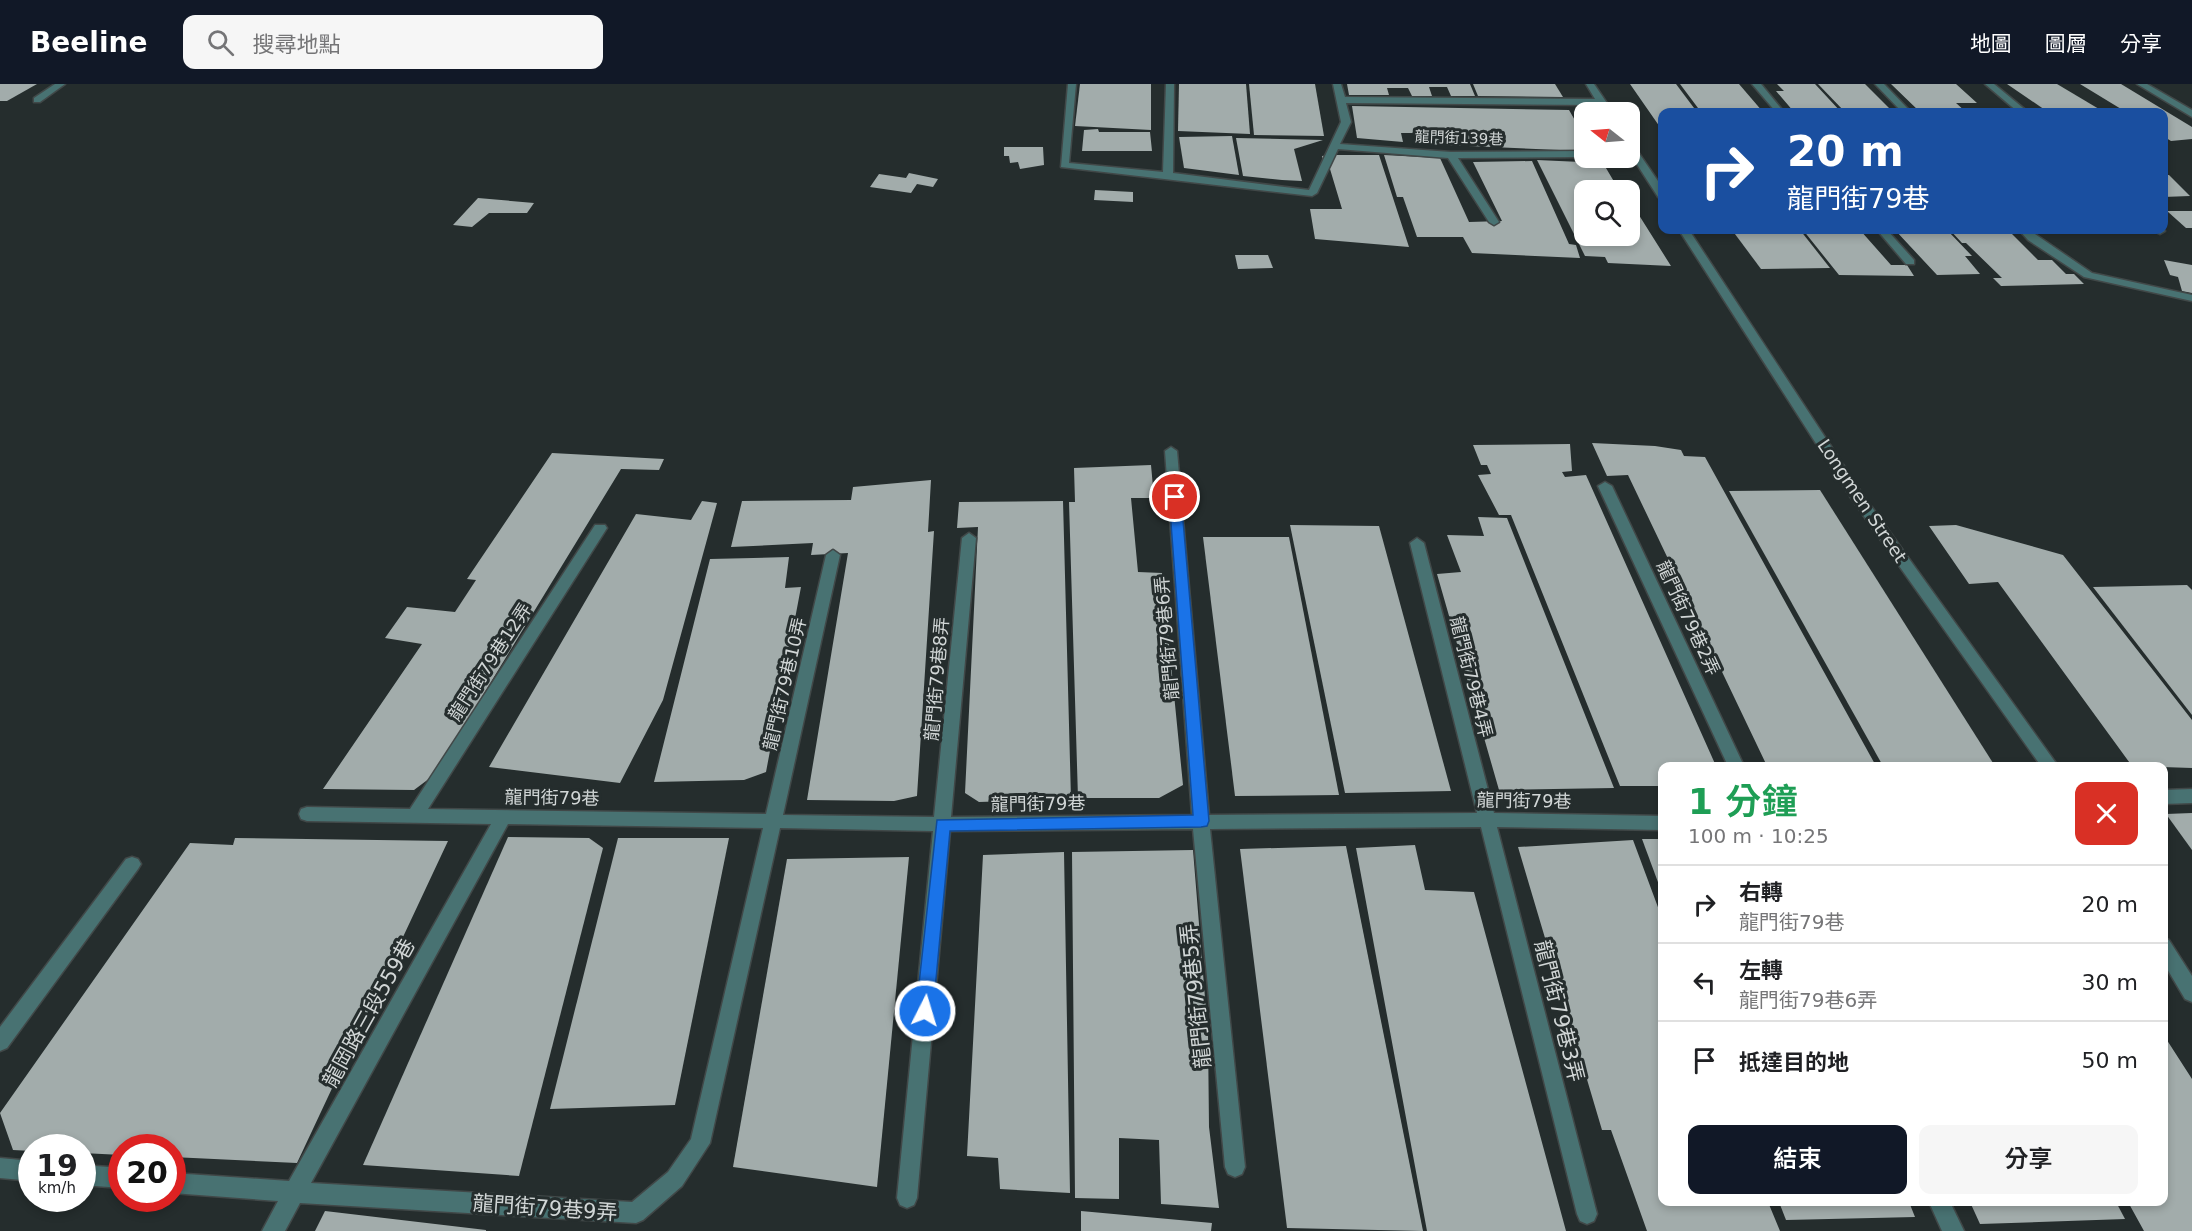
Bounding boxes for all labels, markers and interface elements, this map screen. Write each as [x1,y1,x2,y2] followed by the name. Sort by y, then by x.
[183,15,603,69] search box
[30,26,147,59] text: Beeline
[204,26,237,59] icon: search
[252,32,340,57] text: 搜尋地點
[1970,32,2012,56] text: 地圖
[2045,32,2087,56] text: 圖層
[2120,32,2162,56] text: 分享
[1574,102,1640,168] north arrow
[1574,102,1640,246] map controls
[1414,127,1504,149] street label: 龍門街139巷
[1787,127,1904,176] text: 20 m
[1688,132,1766,210] icon: right
[1574,180,1640,246] button: search
[1787,183,1929,214] text: 龍門街79巷
[1813,435,1911,566] street label: Longmen Street
[1149,471,1200,522] pin
[1158,480,1191,513] icon: arrive
[1653,557,1724,679] street label: 龍門街79巷2弄
[1151,575,1182,701] street label: 龍門街79巷6弄
[444,599,535,724] street label: 龍門街79巷12弄
[1446,614,1497,740] street label: 龍門街79巷4弄
[759,615,810,752] street label: 龍門街79巷10弄
[921,616,952,742] street label: 龍門街79巷8弄
[1688,781,1798,822] text: 1 分鐘
[2075,782,2138,845] button: close
[504,786,600,809] street label: 龍門街79巷
[1476,789,1572,812] street label: 龍門街79巷
[990,792,1086,815] street label: 龍門街79巷
[1688,824,1829,848] text: 100 m · 10:25
[1739,880,1783,905] text: 右轉
[1688,888,1721,921] icon: right
[2082,892,2138,917] text: 20 m
[1739,910,1844,934] text: 龍門街79巷
[1176,923,1216,1069] street label: 龍門街79巷5弄
[318,935,420,1091] street label: 龍岡路三段559巷
[1530,938,1588,1084] street label: 龍門街79巷3弄
[1739,958,1783,983] text: 左轉
[1688,966,1721,999] icon: left
[2082,970,2138,995] text: 30 m
[893,979,957,1043] position arrow
[1739,988,1877,1012] text: 龍門街79巷6弄
[1688,1044,1721,1077] icon: arrive
[2082,1048,2138,1073] text: 50 m
[1739,1050,1849,1075] text: 抵達目的地
[1688,1125,1907,1194] button: 結束
[1919,1125,2138,1194] button: 分享
[108,1134,186,1212] speed limit sign: 20
[36,1148,78,1183] text: 19
[38,1179,76,1197] text: km/h
[472,1191,618,1225] street label: 龍門街79巷9弄

